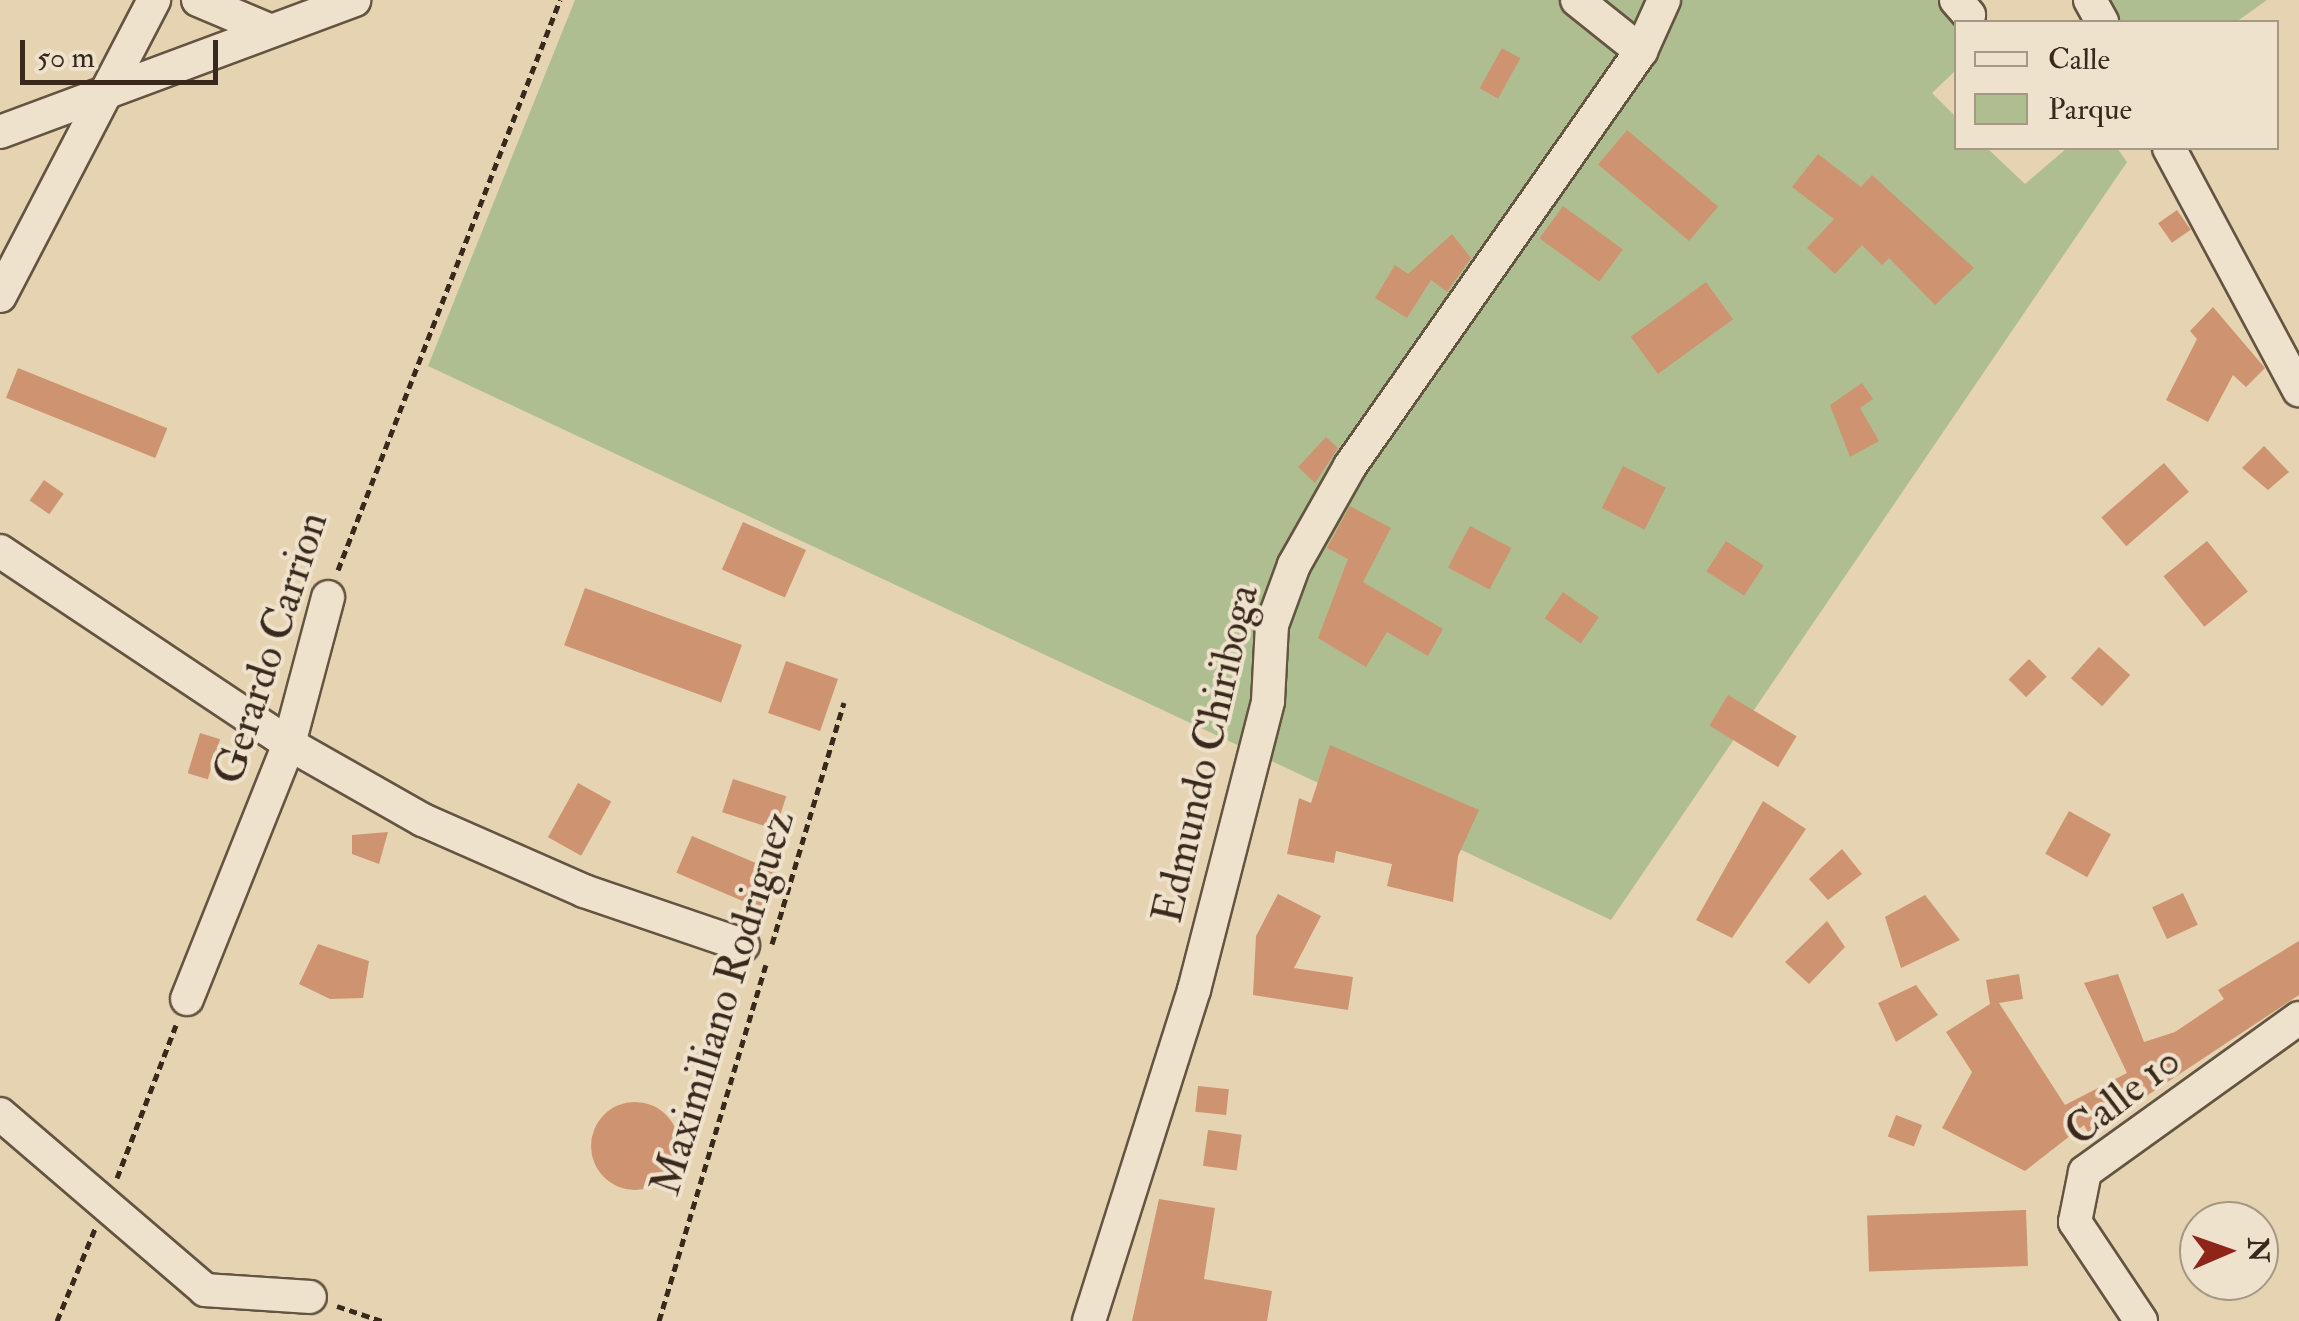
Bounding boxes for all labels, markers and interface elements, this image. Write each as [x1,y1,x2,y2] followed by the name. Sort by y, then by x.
[25,20,222,82] scale bar
[1954,20,2279,150] legend
[37,39,95,76] text: 50 m
[2048,41,2110,78] text: Calle
[2048,91,2132,128] text: Parque
[203,506,339,790] street label: Gerardo Carrion
[1143,580,1269,928] street label: Edmundo Chiriboga
[641,805,805,1201] street label: Maximiliano Rodriguez
[2056,1036,2190,1156] street label: Calle 10
[2179,1201,2279,1301] north arrow
[2240,1237,2275,1263] text: N

